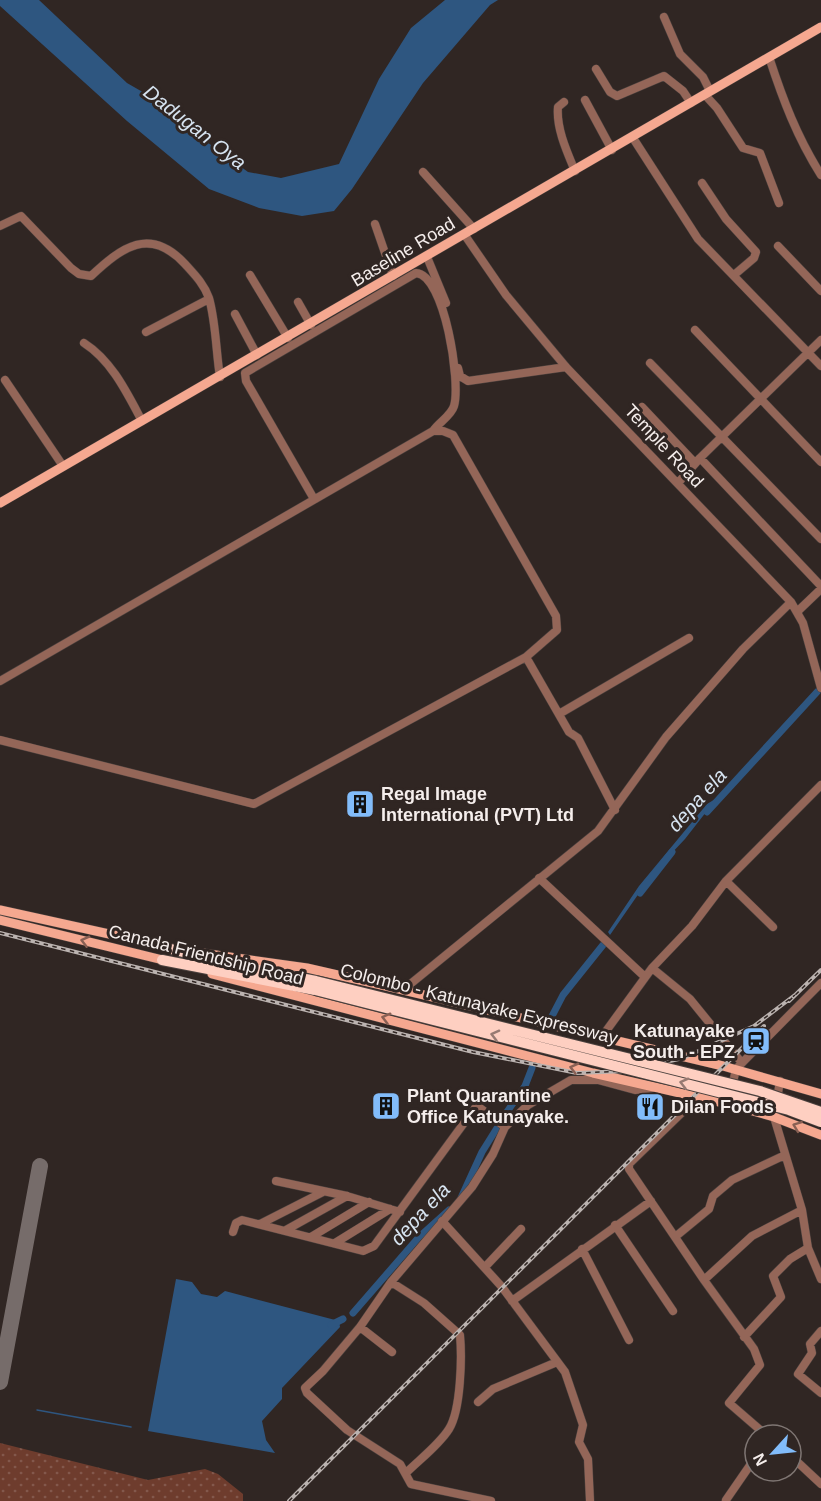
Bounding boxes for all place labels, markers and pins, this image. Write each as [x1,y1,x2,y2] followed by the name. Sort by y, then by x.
[381,784,574,825] place label: Regal Image International (PVT) Ltd
[344,788,376,820] building icon: Regal Image International (PVT) Ltd
[633,1021,735,1062] place label: Katunayake South - EPZ
[740,1025,772,1057] station icon: Katunayake South - EPZ
[407,1086,569,1127] place label: Plant Quarantine Office Katunayake.
[370,1090,402,1122] building icon: Plant Quarantine Office Katunayake.
[634,1091,666,1123] restaurant icon: Dilan Foods
[671,1097,774,1117] place label: Dilan Foods

